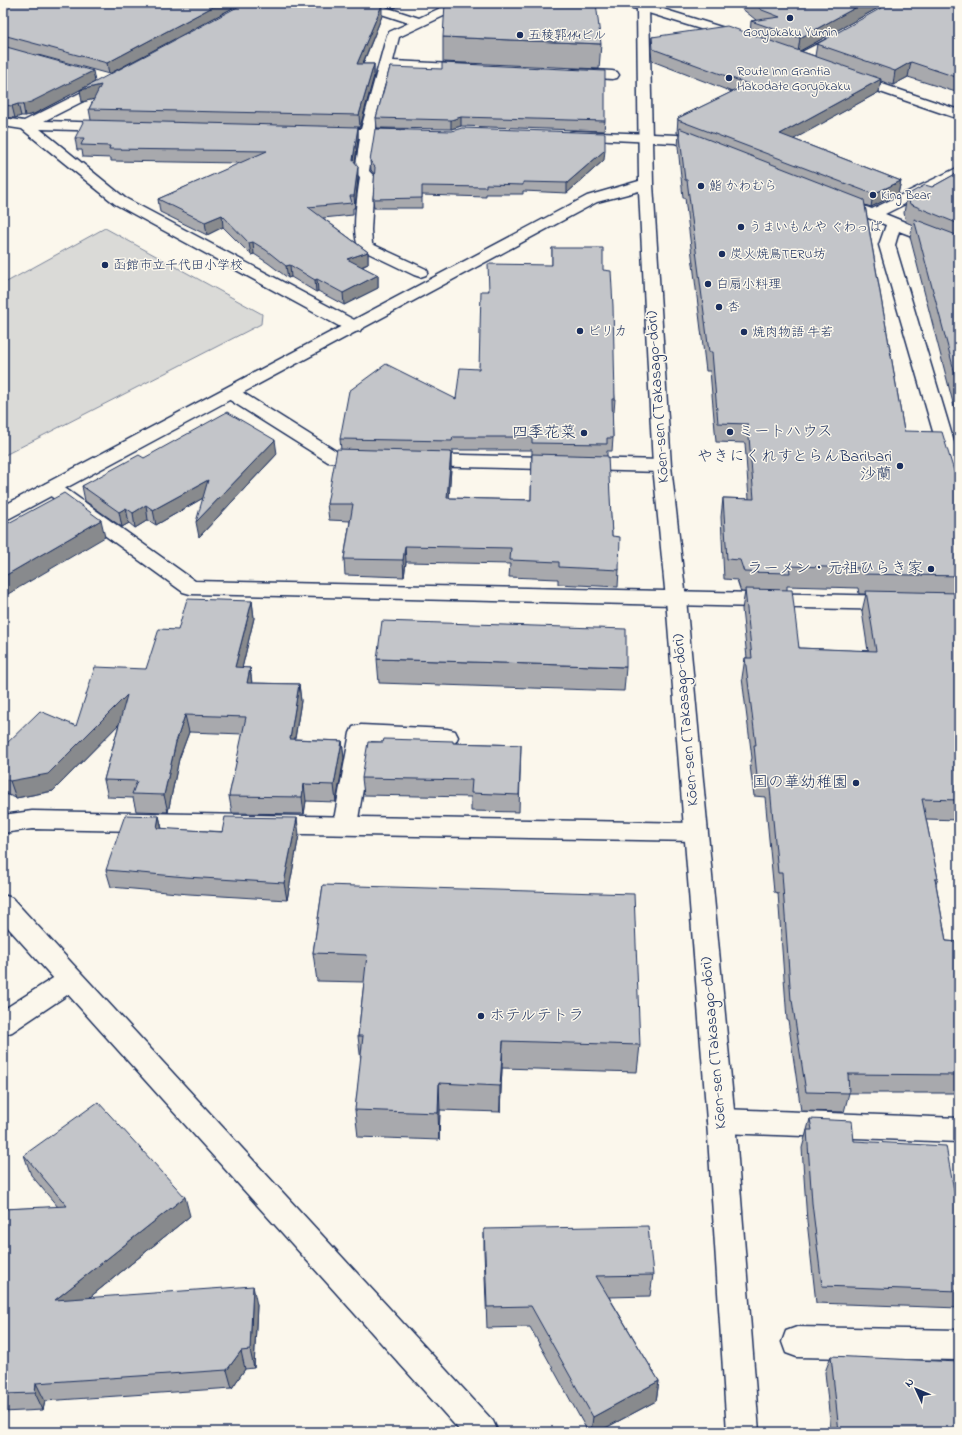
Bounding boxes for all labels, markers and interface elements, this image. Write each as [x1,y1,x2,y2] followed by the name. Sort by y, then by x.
[785,13,795,23] marker: Goryokaku Yumin
[743,23,837,43] place label: Goryokaku Yumin
[528,26,606,45] place label: 五稜郭114ビル
[515,30,525,40] marker: 五稜郭114ビル
[737,62,851,97] place label: Route Inn Grantia Hakodate Goryōkaku
[724,73,734,83] marker: Route Inn Grantia Hakodate Goryōkaku
[709,177,777,196] place label: 鮨 かわむら
[696,181,706,191] marker: 鮨 かわむら
[881,186,932,206] place label: King Bear
[868,190,878,200] marker: King Bear
[749,218,882,237] place label: うまいもんや ぐわっぱ
[736,222,746,232] marker: うまいもんや ぐわっぱ
[730,245,826,264] place label: 炭火焼鳥TERU坊
[717,249,727,259] marker: 炭火焼鳥TERU坊
[113,256,243,275] place label: 函館市立千代田小学校
[100,260,110,270] marker: 函館市立千代田小学校
[716,275,781,294] place label: 白扇小料理
[703,279,713,289] marker: 白扇小料理
[727,298,740,317] place label: 杏
[714,302,724,312] marker: 杏
[640,310,676,484] street label: Kōen-sen (Takasago-dōri)
[588,322,627,341] place label: ピリカ
[752,323,833,342] place label: 焼肉物語 牛若
[575,326,585,336] marker: ピリカ
[739,327,749,337] marker: 焼肉物語 牛若
[738,420,833,444] place label: ミートハウス
[512,421,576,445] place label: 四季花菜
[725,427,735,437] marker: ミートハウス
[579,428,589,438] marker: 四季花菜
[697,445,892,487] place label: やきにくれすとらんBaribari 沙蘭
[895,461,905,471] marker: やきにくれすとらんBaribari 沙蘭
[747,557,923,581] place label: ラーメン・元祖ひらき家
[926,564,936,574] marker: ラーメン・元祖ひらき家
[666,633,705,807] street label: Kōen-sen (Takasago-dōri)
[752,771,848,795] place label: 国の華幼稚園
[851,778,861,788] marker: 国の華幼稚園
[694,956,733,1130] street label: Kōen-sen (Takasago-dōri)
[489,1004,584,1028] place label: ホテルテトラ
[476,1011,486,1021] marker: ホテルテトラ
[896,1369,936,1409] north arrow
[901,1375,918,1391] text: N

